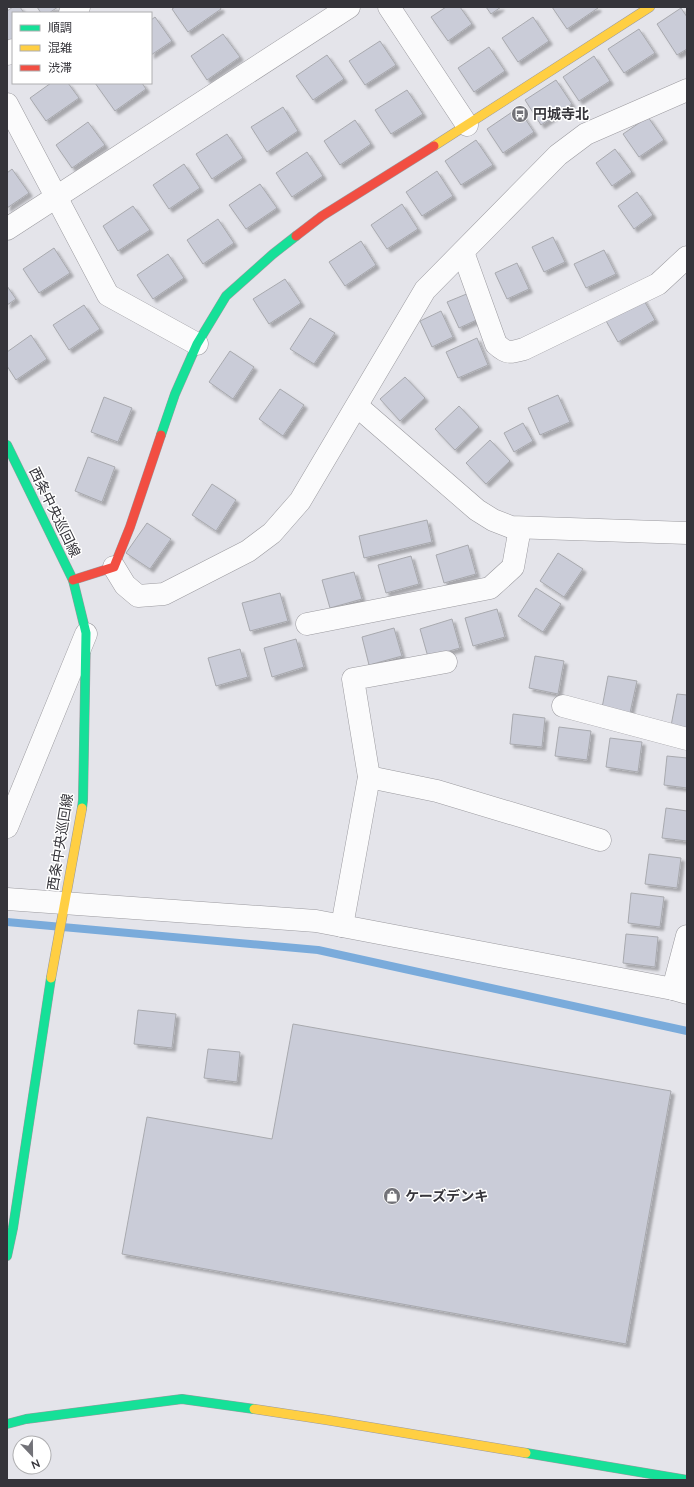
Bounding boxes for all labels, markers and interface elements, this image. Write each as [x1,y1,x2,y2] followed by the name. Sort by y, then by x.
[12,12,152,84] legend
[48,20,72,36] text: 順調
[48,40,72,56] text: 混雑
[48,60,72,76] text: 渋滞
[510,104,530,124] bus stop icon: 円城寺北
[533,105,589,124] place label: 円城寺北
[25,464,85,560] street label: 西条中央巡回線
[43,792,78,892] street label: 西条中央巡回線
[382,1186,402,1206] shop icon: ケーズデンキ
[405,1187,488,1206] place label: ケーズデンキ
[12,1435,52,1475] north arrow
[29,1455,42,1472] text: N

